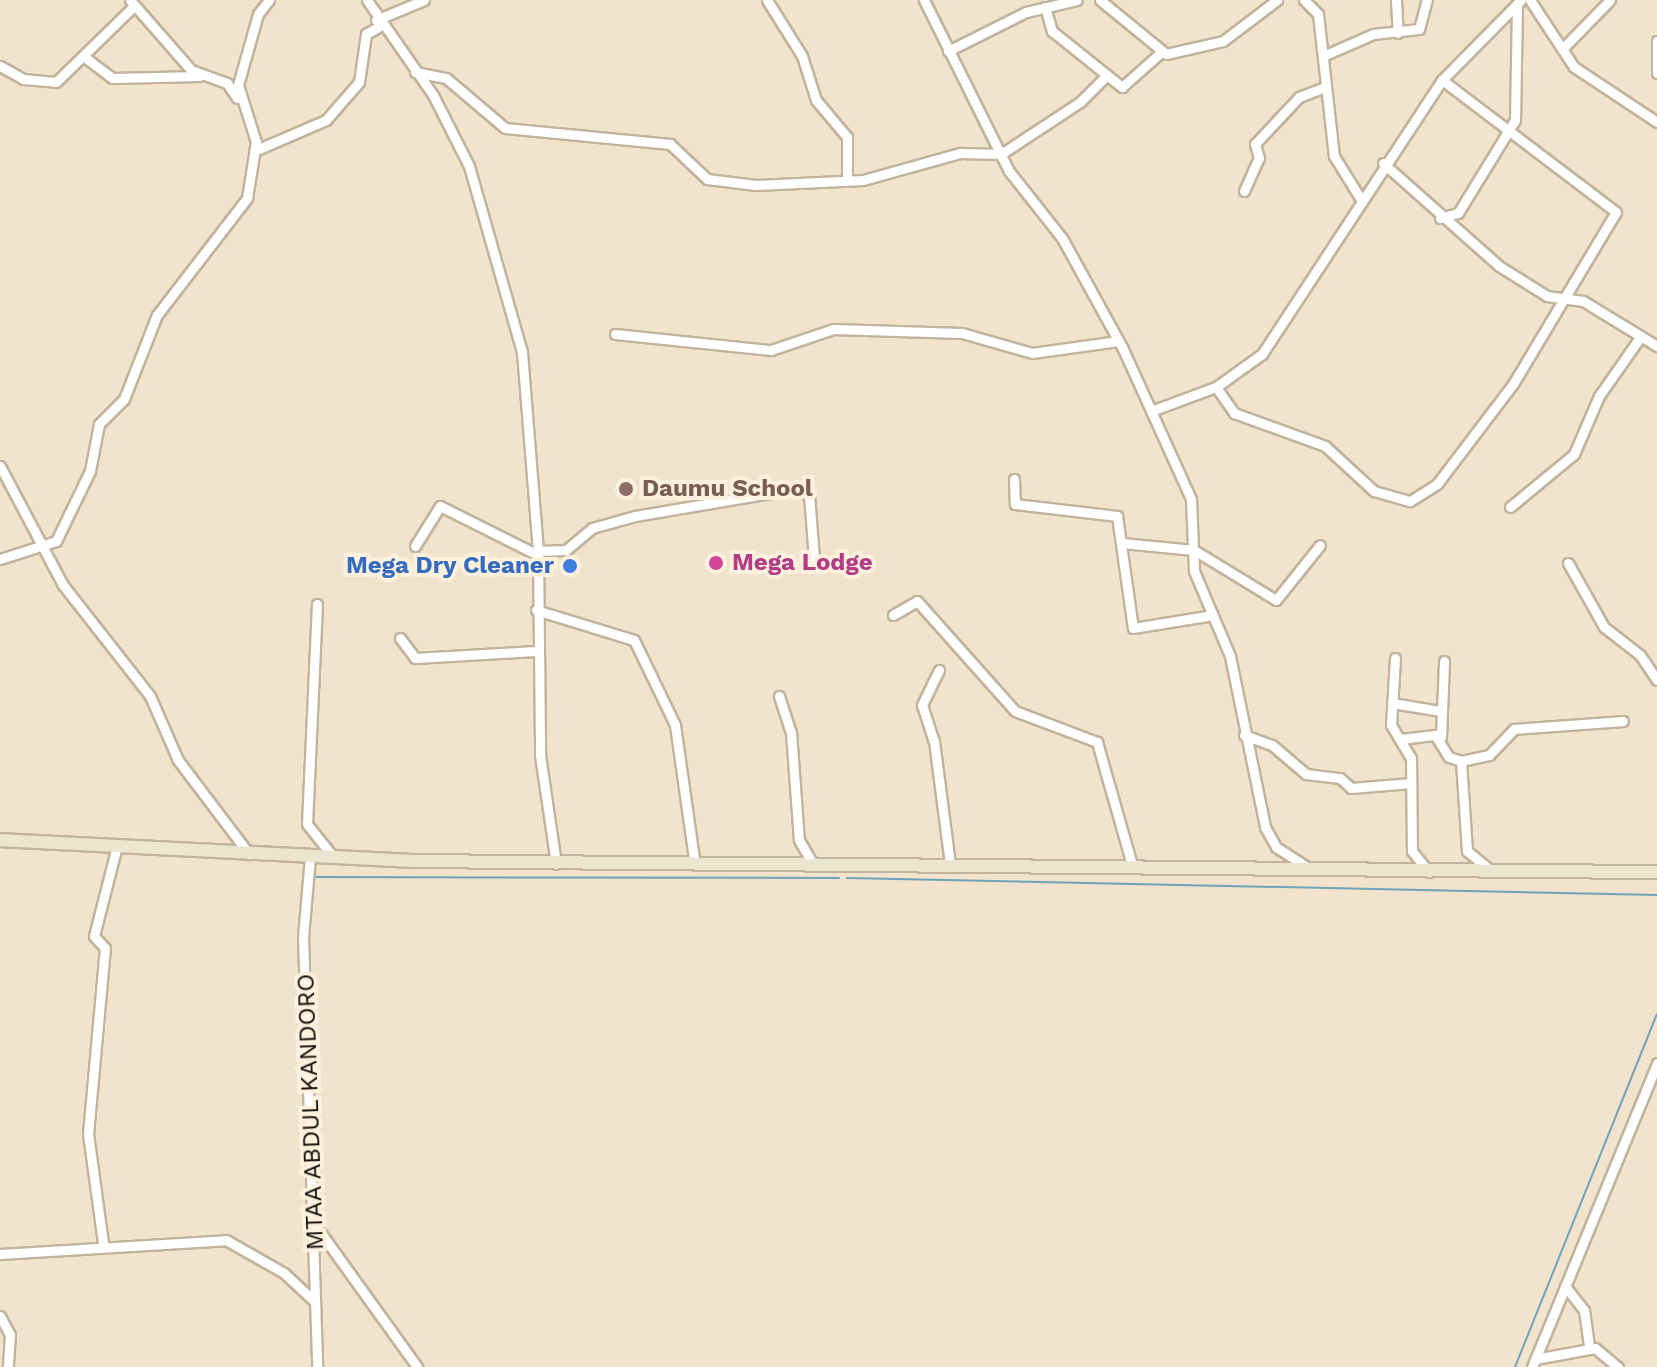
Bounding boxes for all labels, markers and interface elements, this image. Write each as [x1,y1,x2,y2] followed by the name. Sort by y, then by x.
[642,475,813,503] place label: Daumu School
[617,480,635,498] marker: Daumu School
[732,549,873,577] place label: Mega Lodge
[345,552,554,580] place label: Mega Dry Cleaner
[707,554,725,572] marker: Mega Lodge
[561,557,579,575] marker: Mega Dry Cleaner
[292,972,330,1252] street label: MTAA ABDUL KANDORO

